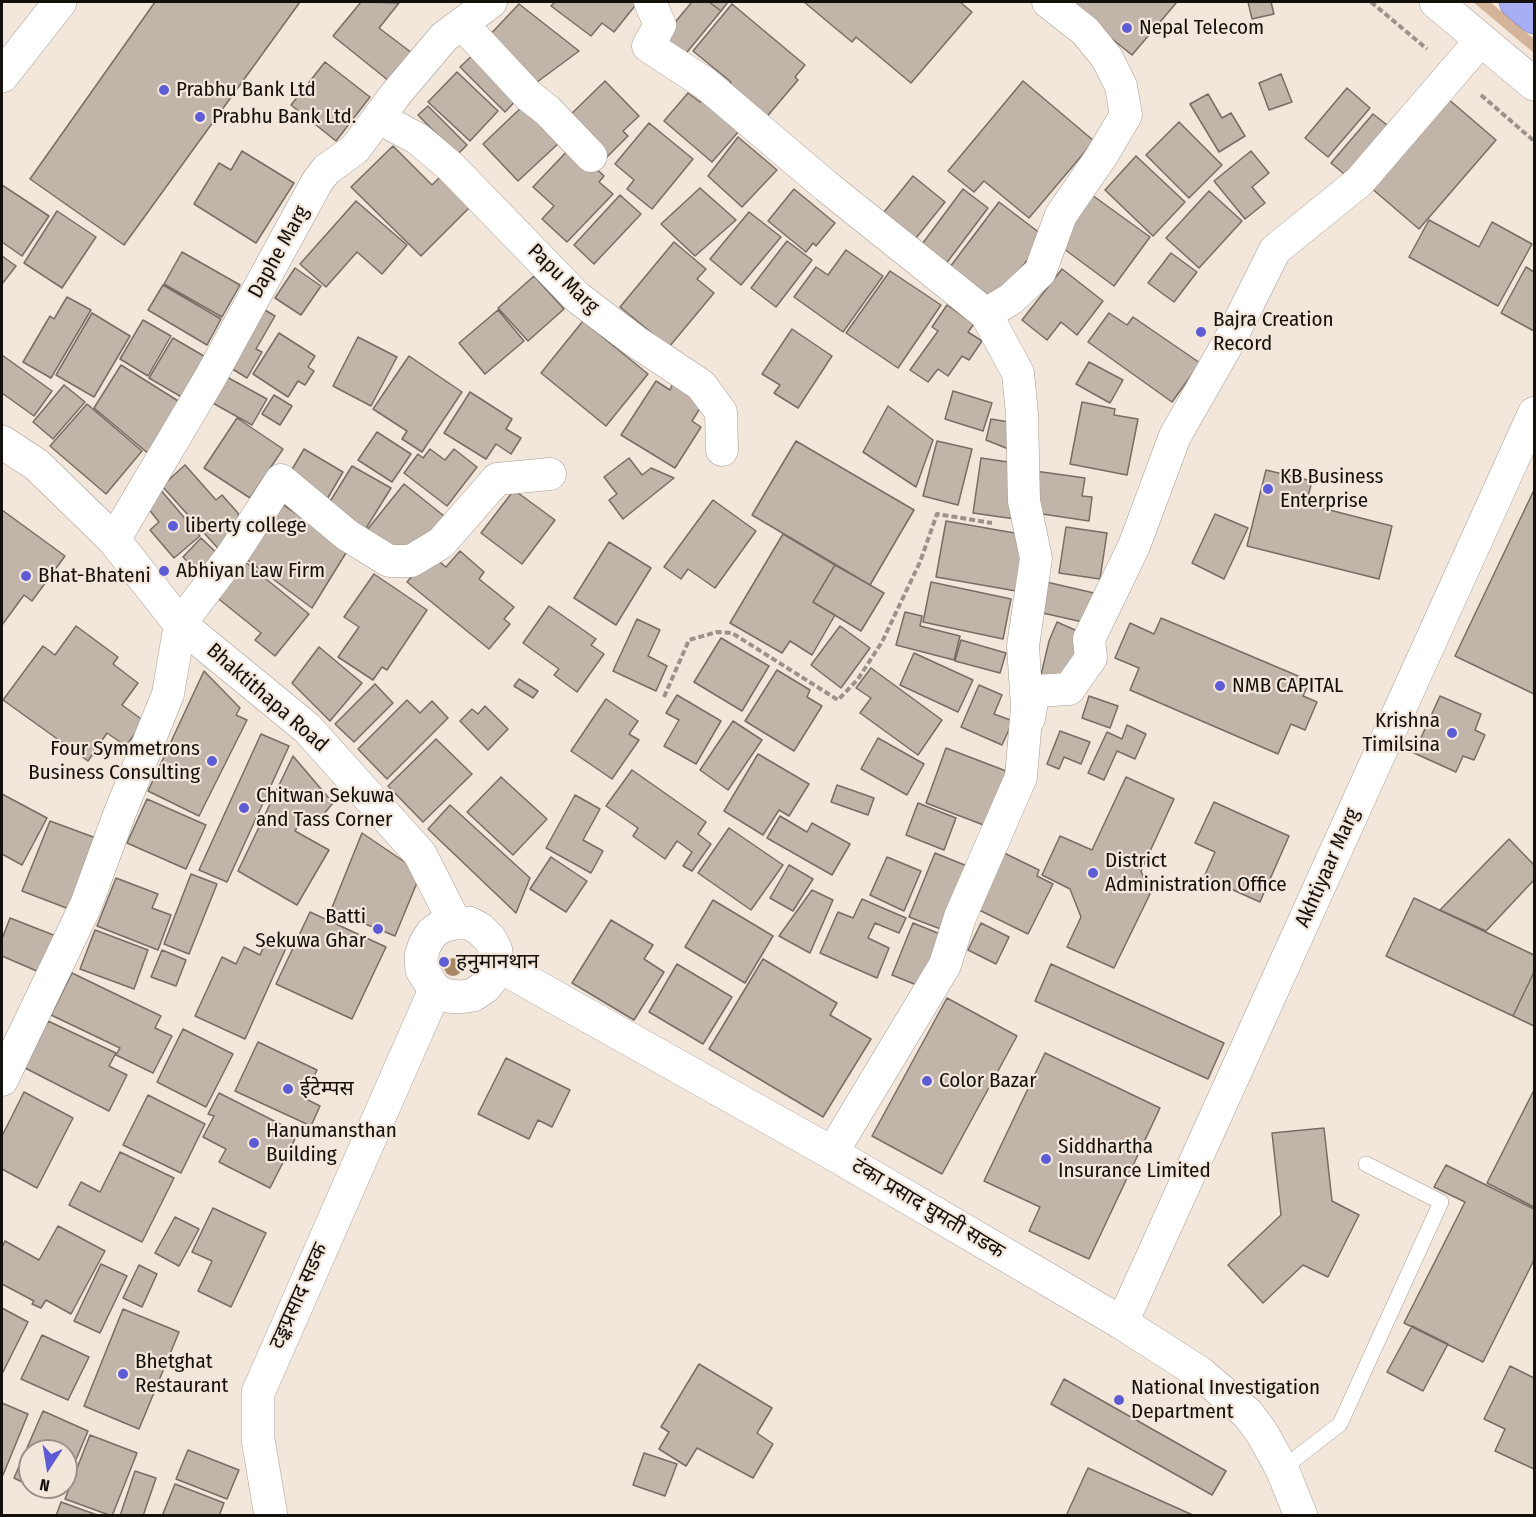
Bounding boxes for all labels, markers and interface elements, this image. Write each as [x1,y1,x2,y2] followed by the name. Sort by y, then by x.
[1139,15,1264,41] place label: Nepal Telecom
[1120,21,1134,35] marker: Nepal Telecom
[176,77,316,103] place label: Prabhu Bank Ltd
[157,83,171,97] marker: Prabhu Bank Ltd
[212,104,356,130] place label: Prabhu Bank Ltd.
[193,110,207,124] marker: Prabhu Bank Ltd.
[243,201,315,303] street label: Daphe Marg
[522,239,604,319] street label: Papu Marg
[1213,307,1334,357] place label: Bajra Creation Record
[1194,325,1208,339] marker: Bajra Creation Record
[1280,464,1383,514] place label: KB Business Enterprise
[1261,482,1275,496] marker: KB Business Enterprise
[185,513,307,539] place label: liberty college
[166,519,180,533] marker: liberty college
[176,558,325,584] place label: Abhiyan Law Firm
[38,563,151,589] place label: Bhat-Bhateni
[157,564,171,578] marker: Abhiyan Law Firm
[19,569,33,583] marker: Bhat-Bhateni
[201,638,333,758] street label: Bhaktithapa Road
[1232,673,1343,699] place label: NMB CAPITAL
[1213,679,1227,693] marker: NMB CAPITAL
[1362,708,1440,758] place label: Krishna Timilsina
[1445,726,1459,740] marker: Krishna Timilsina
[28,736,200,786] place label: Four Symmetrons Business Consulting
[205,754,219,768] marker: Four Symmetrons Business Consulting
[256,783,395,833] place label: Chitwan Sekuwa and Tass Corner
[237,801,251,815] marker: Chitwan Sekuwa and Tass Corner
[1290,804,1366,932] street label: Akhtiyaar Marg
[1105,848,1287,898] place label: District Administration Office
[1086,866,1100,880] marker: District Administration Office
[255,904,366,954] place label: Batti Sekuwa Ghar
[371,922,385,936] marker: Batti Sekuwa Ghar
[456,949,539,975] place label: हनुमानथान
[437,955,451,969] marker: हनुमानथान
[939,1068,1036,1094] place label: Color Bazar
[920,1074,934,1088] marker: Color Bazar
[300,1076,354,1102] place label: ईटेम्पस
[281,1082,295,1096] marker: ईटेम्पस
[266,1118,397,1168] place label: Hanumansthan Building
[1058,1134,1211,1184] place label: Siddhartha Insurance Limited
[247,1136,261,1150] marker: Hanumansthan Building
[1039,1152,1053,1166] marker: Siddhartha Insurance Limited
[847,1153,1009,1265] street label: टंका प्रसाद घुमती सडक
[264,1239,334,1353] street label: टङ्कप्रसाद सडक
[135,1349,228,1399] place label: Bhetghat Restaurant
[116,1367,130,1381] marker: Bhetghat Restaurant
[1131,1375,1320,1425] place label: National Investigation Department
[1112,1393,1126,1407] marker: National Investigation Department
[18,1439,78,1499] north arrow
[38,1475,51,1495] text: N

